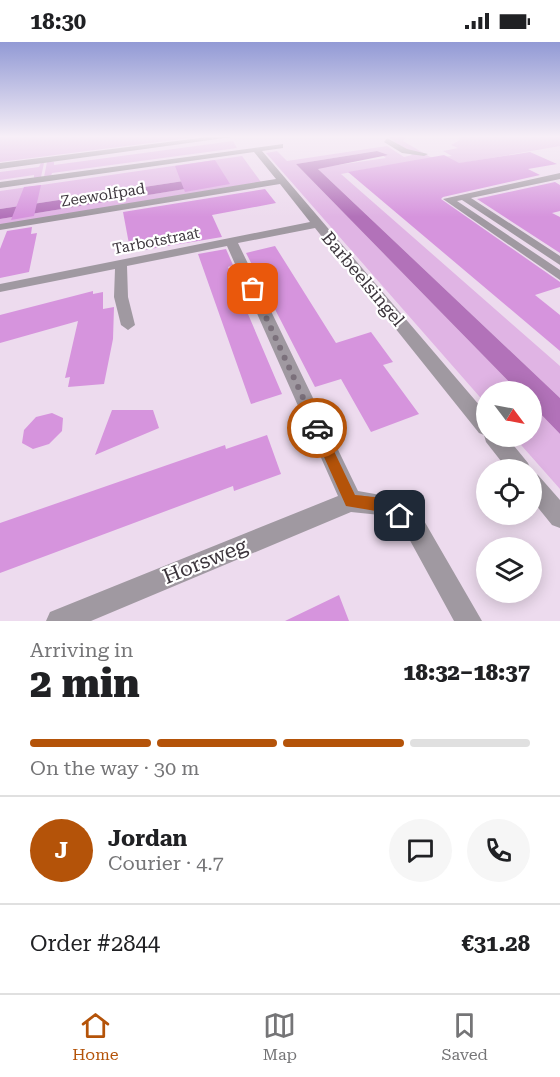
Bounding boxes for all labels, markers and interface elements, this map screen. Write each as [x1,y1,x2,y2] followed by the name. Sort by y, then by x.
[30,9,86,34] text: 18:30
[60,179,147,211] street label: Zeewolfpad
[111,224,201,258] street label: Tarbotstraat
[318,227,409,331] street label: Barbeelsingel
[227,263,278,314] pin
[236,272,269,305] icon: bag
[476,381,542,447] north arrow
[476,381,542,603] map controls
[287,398,347,458] courier
[301,412,334,445] icon: car
[476,459,542,525] button: locate
[374,490,425,541] pin
[383,499,416,532] icon: home
[159,533,251,589] street label: Horsweg
[476,537,542,603] button: layers
[30,638,133,662] text: Arriving in
[403,660,530,685] text: 18:32–18:37
[30,661,140,707] text: 2 min
[30,756,200,780] text: On the way · 30 m
[389,819,452,882] button: chat
[467,819,530,882] button: phone
[108,826,187,851] text: Jordan
[55,838,68,863] text: J
[108,851,224,875] text: Courier · 4.7
[30,931,160,956] text: Order #2844
[461,931,530,956] text: €31.28
[72,1009,119,1064] tab: Home
[263,1009,297,1064] tab: Map
[441,1009,488,1064] tab: Saved

